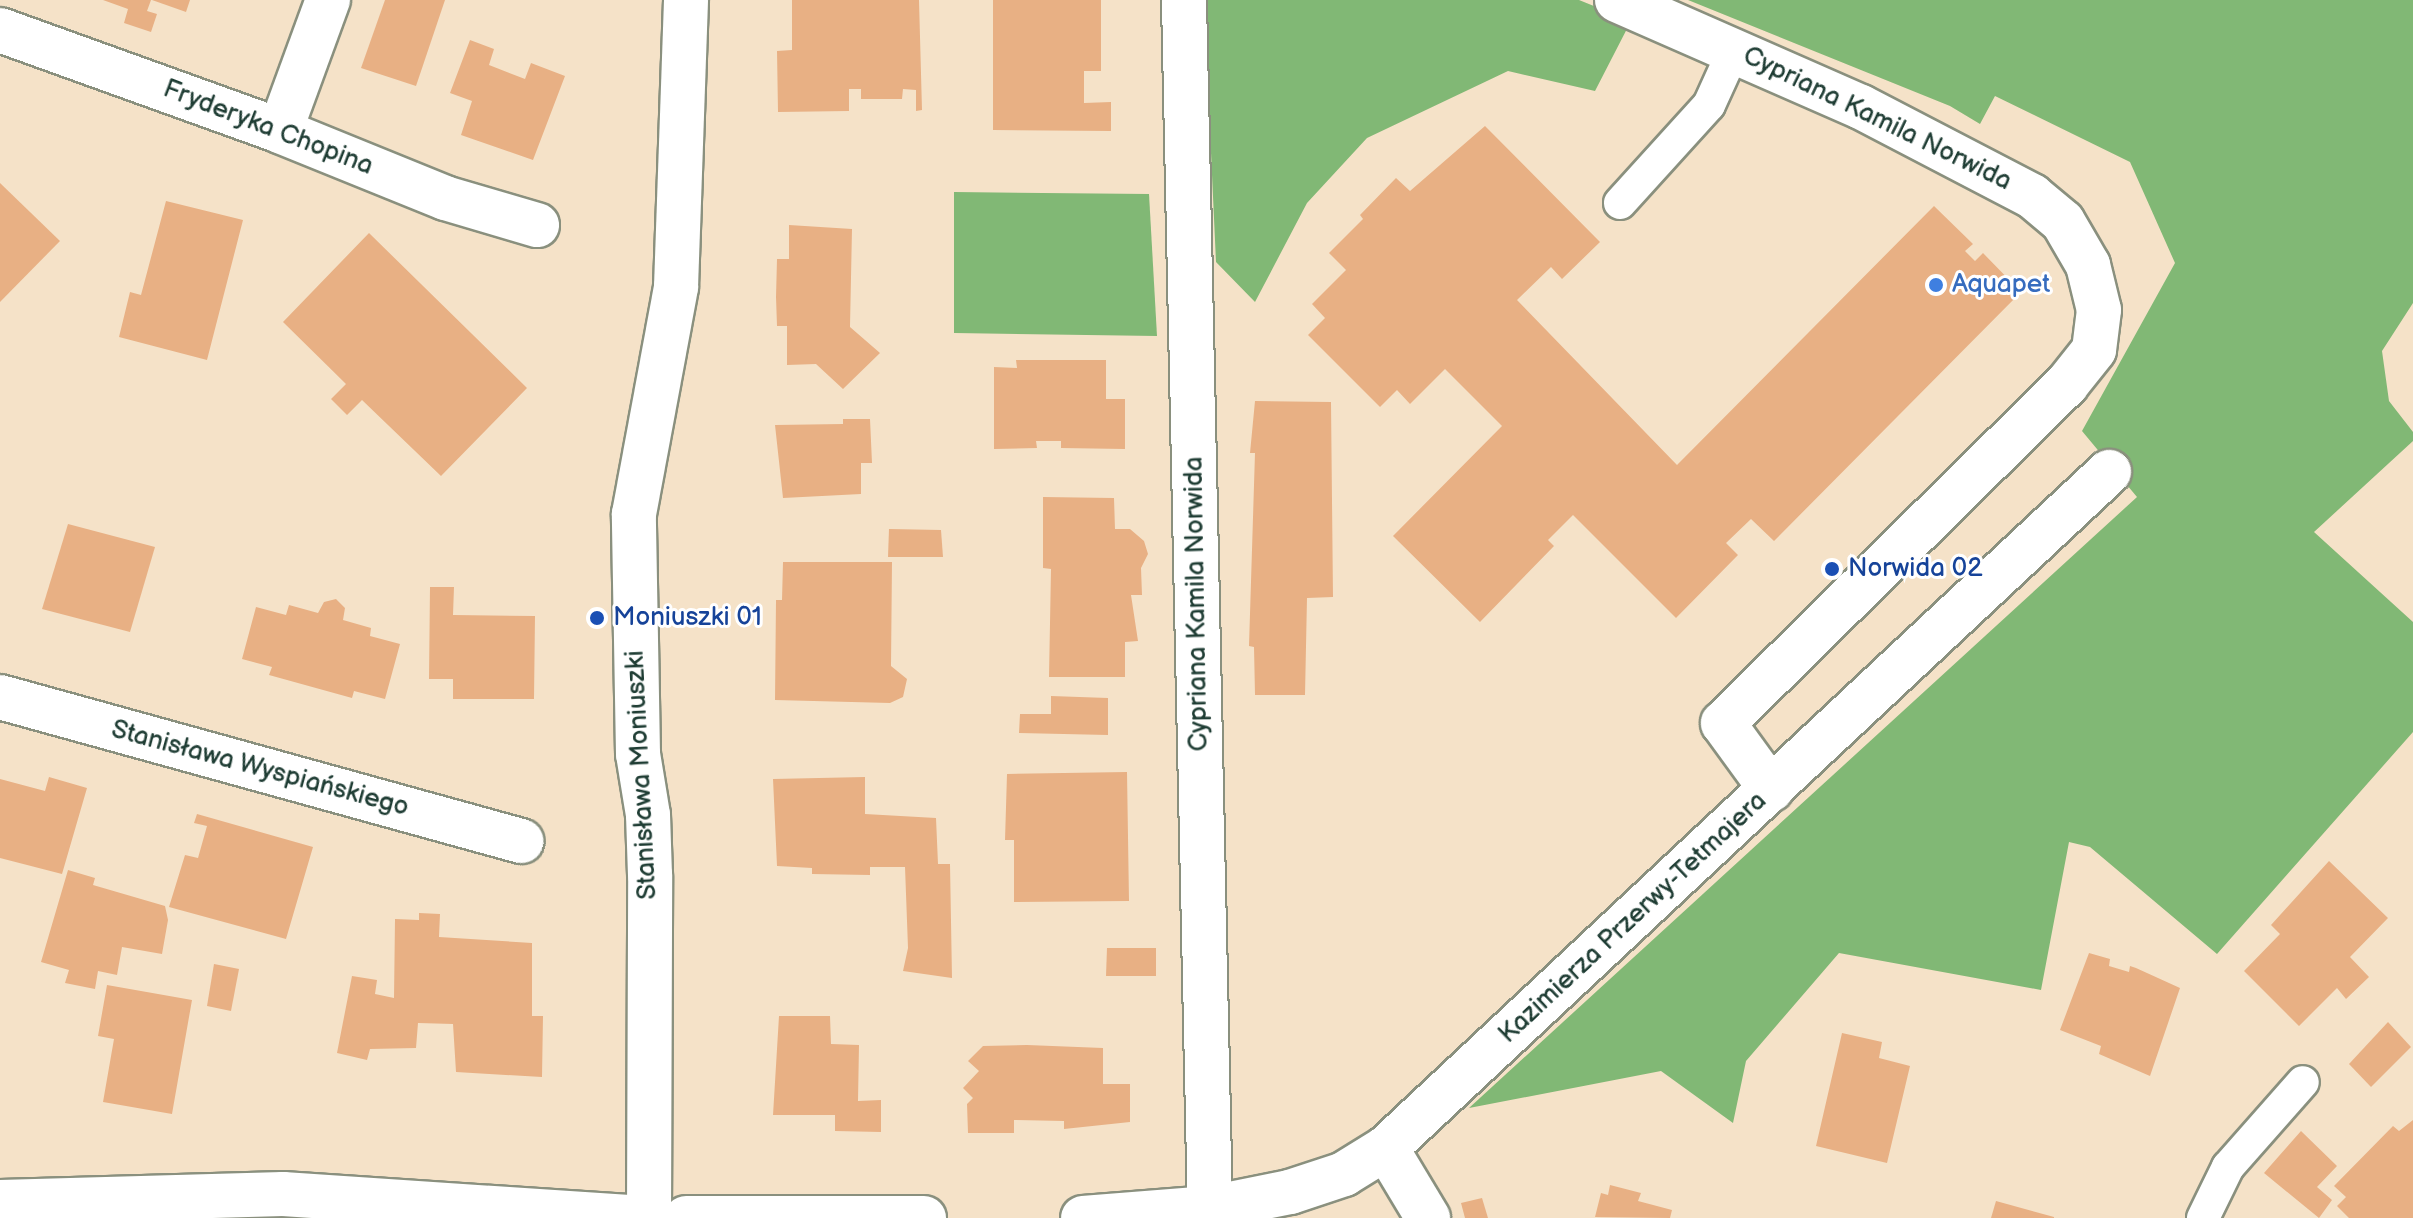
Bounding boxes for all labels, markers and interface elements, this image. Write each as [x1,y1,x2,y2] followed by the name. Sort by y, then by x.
[1738,40,2016,198] street label: Cypriana Kamila Norwida
[159,74,377,182] street label: Fryderyka Chopina
[1952,269,2050,301] place label: Aquapet
[1927,276,1945,294] marker: Aquapet
[1179,456,1215,752] street label: Cypriana Kamila Norwida
[1848,553,1982,585] place label: Norwida 02
[1823,560,1841,578] marker: Norwida 02
[613,602,762,634] place label: Moniuszki 01
[588,609,606,627] marker: Moniuszki 01
[620,650,664,900] street label: Stanisława Moniuszki
[107,714,413,824] street label: Stanisława Wyspiańskiego
[1493,786,1773,1050] street label: Kazimierza Przerwy-Tetmajera

